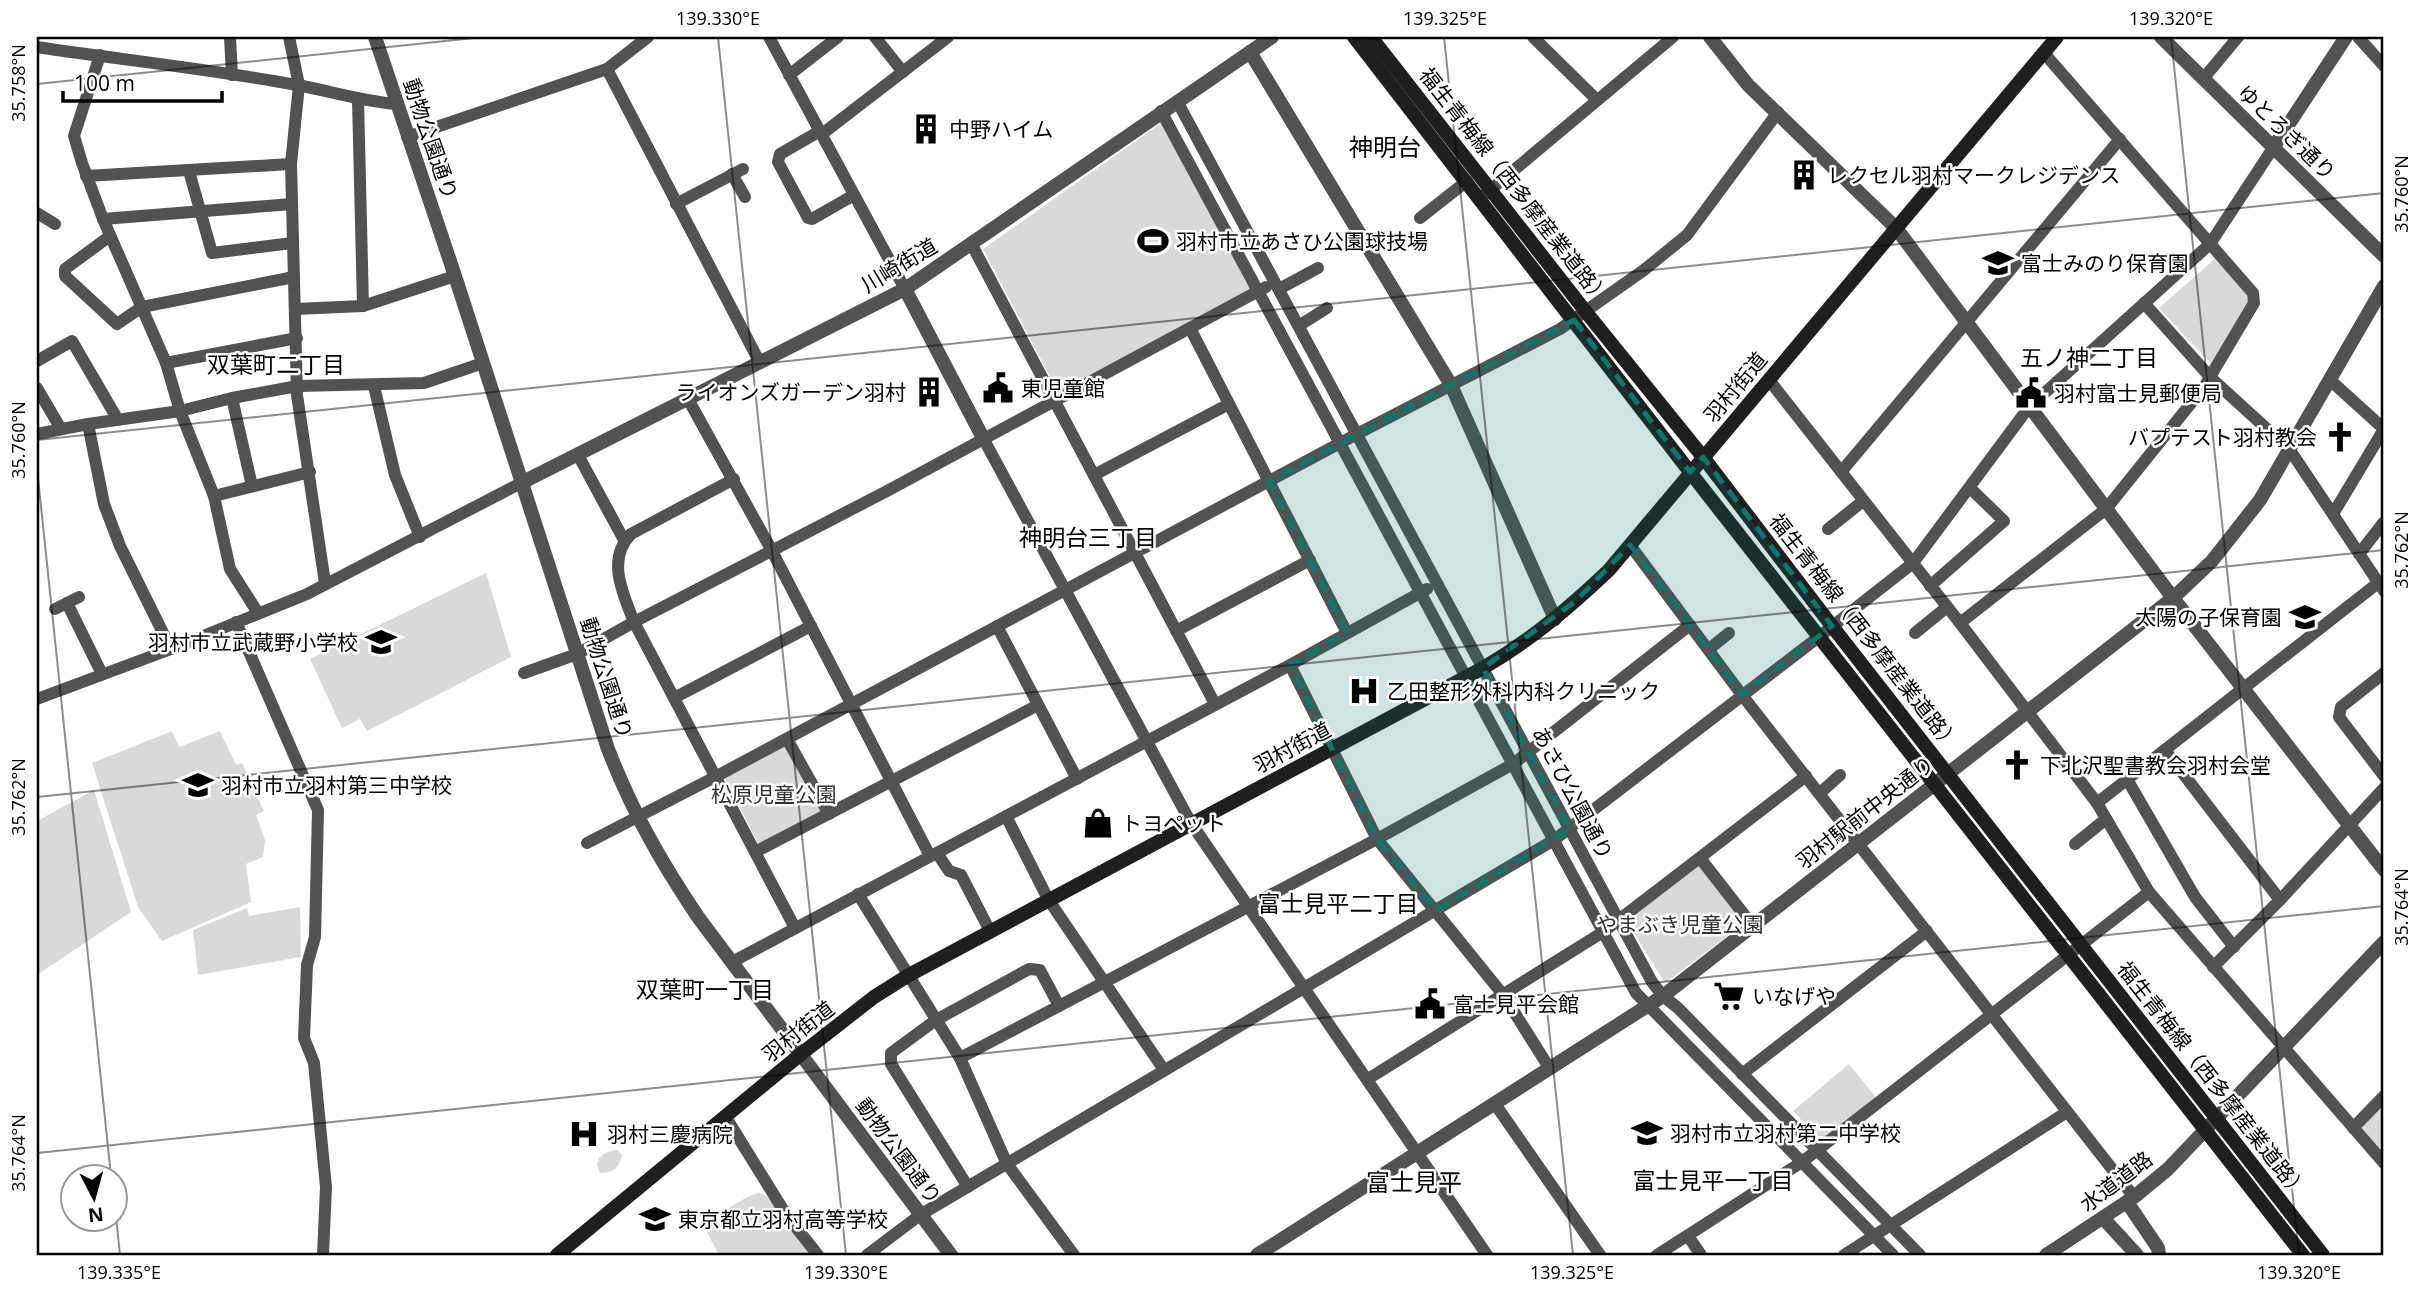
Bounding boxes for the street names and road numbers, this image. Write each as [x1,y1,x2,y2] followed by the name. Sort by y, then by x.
[1413,62,1617,310] street label: 福生青梅線（西多摩産業道路）
[397,75,465,203] street label: 動物公園通り
[2232,78,2342,186] street label: ゆとろぎ通り
[856,231,942,299] street label: 川崎街道
[1697,346,1773,428] street label: 羽村街道
[1763,508,1967,756] street label: 福生青梅線（西多摩産業道路）
[574,614,640,742] street label: 動物公園通り
[1248,715,1336,779] street label: 羽村街道
[1526,722,1620,864] street label: あさひ公園通り
[1790,749,1940,875] street label: 羽村駅前中央通り
[2111,956,2315,1204] street label: 福生青梅線（西多摩産業道路）
[756,994,840,1068] street label: 羽村街道
[850,1092,948,1210] street label: 動物公園通り
[2074,1145,2158,1217] street label: 水道道路

